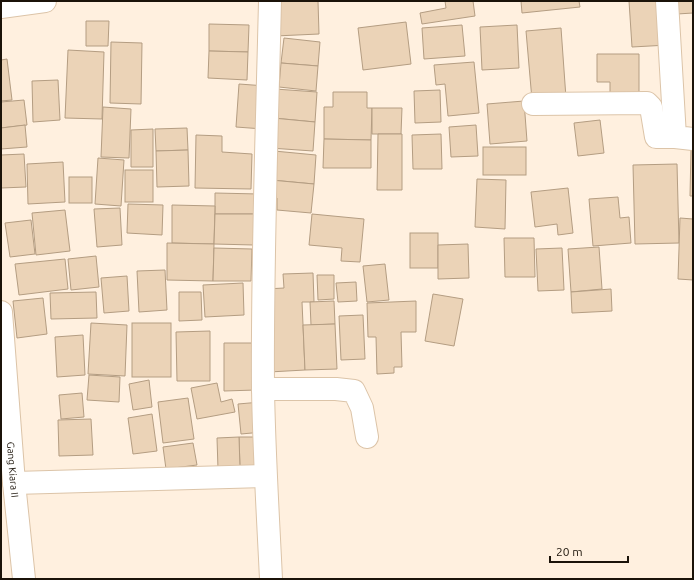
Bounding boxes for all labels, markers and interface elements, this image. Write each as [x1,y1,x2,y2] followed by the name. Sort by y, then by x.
[5,441,20,498] street label: Gang Kiara II
[550,538,628,564] scale bar
[556,545,583,558] text: 20 m

